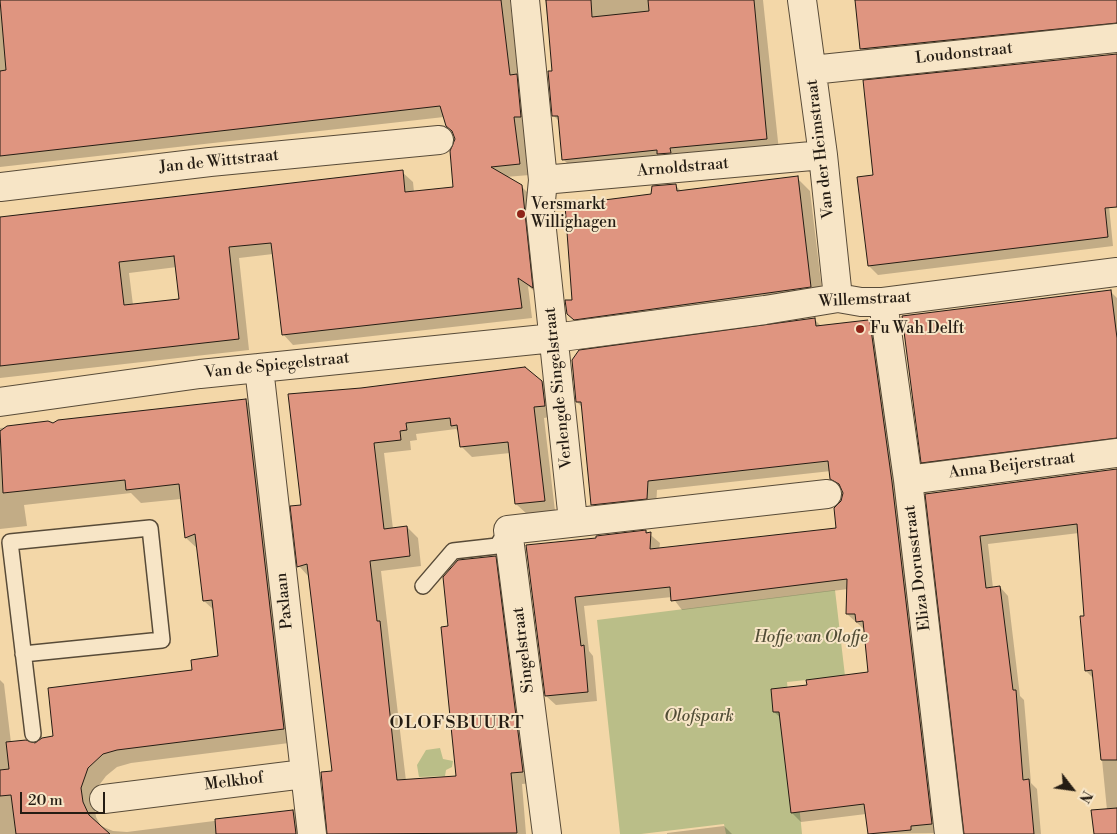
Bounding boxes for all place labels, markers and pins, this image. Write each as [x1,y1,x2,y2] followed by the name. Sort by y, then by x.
[531,195,617,233] place label: Versmarkt Willighagen
[515,208,527,220] marker: Versmarkt Willighagen
[870,319,965,339] place label: Fu Wah Delft
[854,323,866,335] marker: Fu Wah Delft

